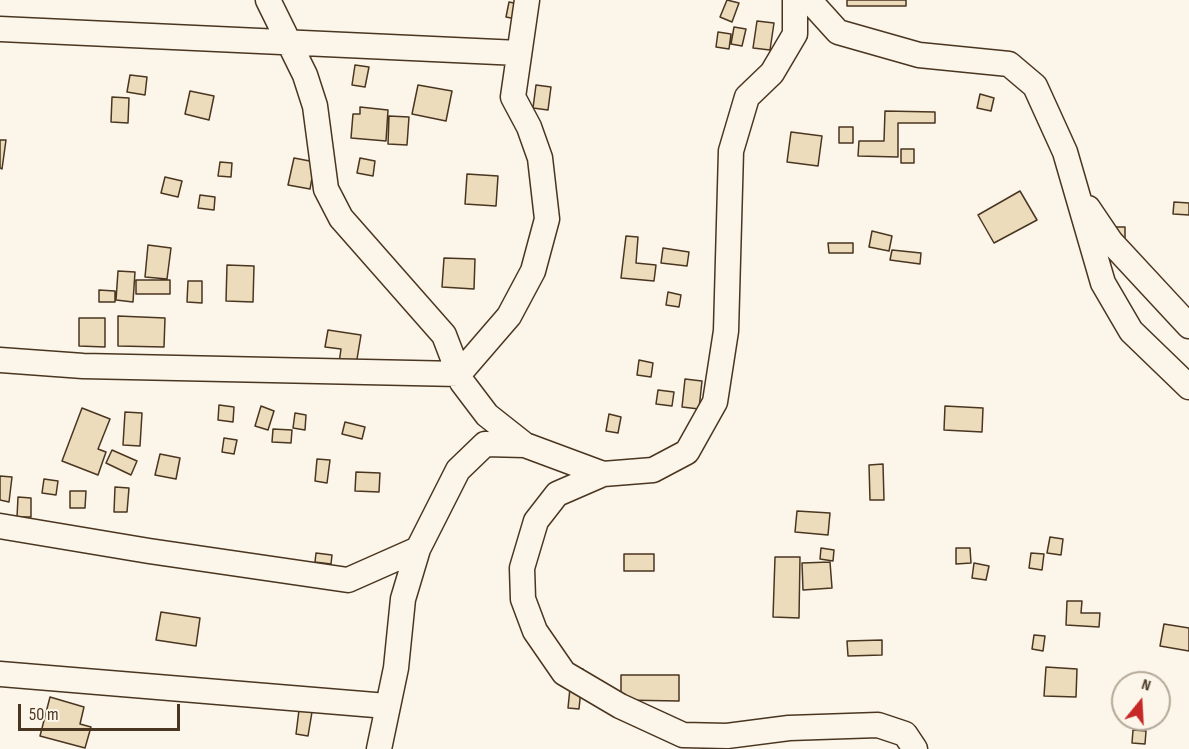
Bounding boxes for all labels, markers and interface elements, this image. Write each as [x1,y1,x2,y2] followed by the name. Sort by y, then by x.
[1111,671,1171,731] north arrow
[1139,675,1153,696] text: N
[21,692,183,730] scale bar
[29,704,59,725] text: 50 m

